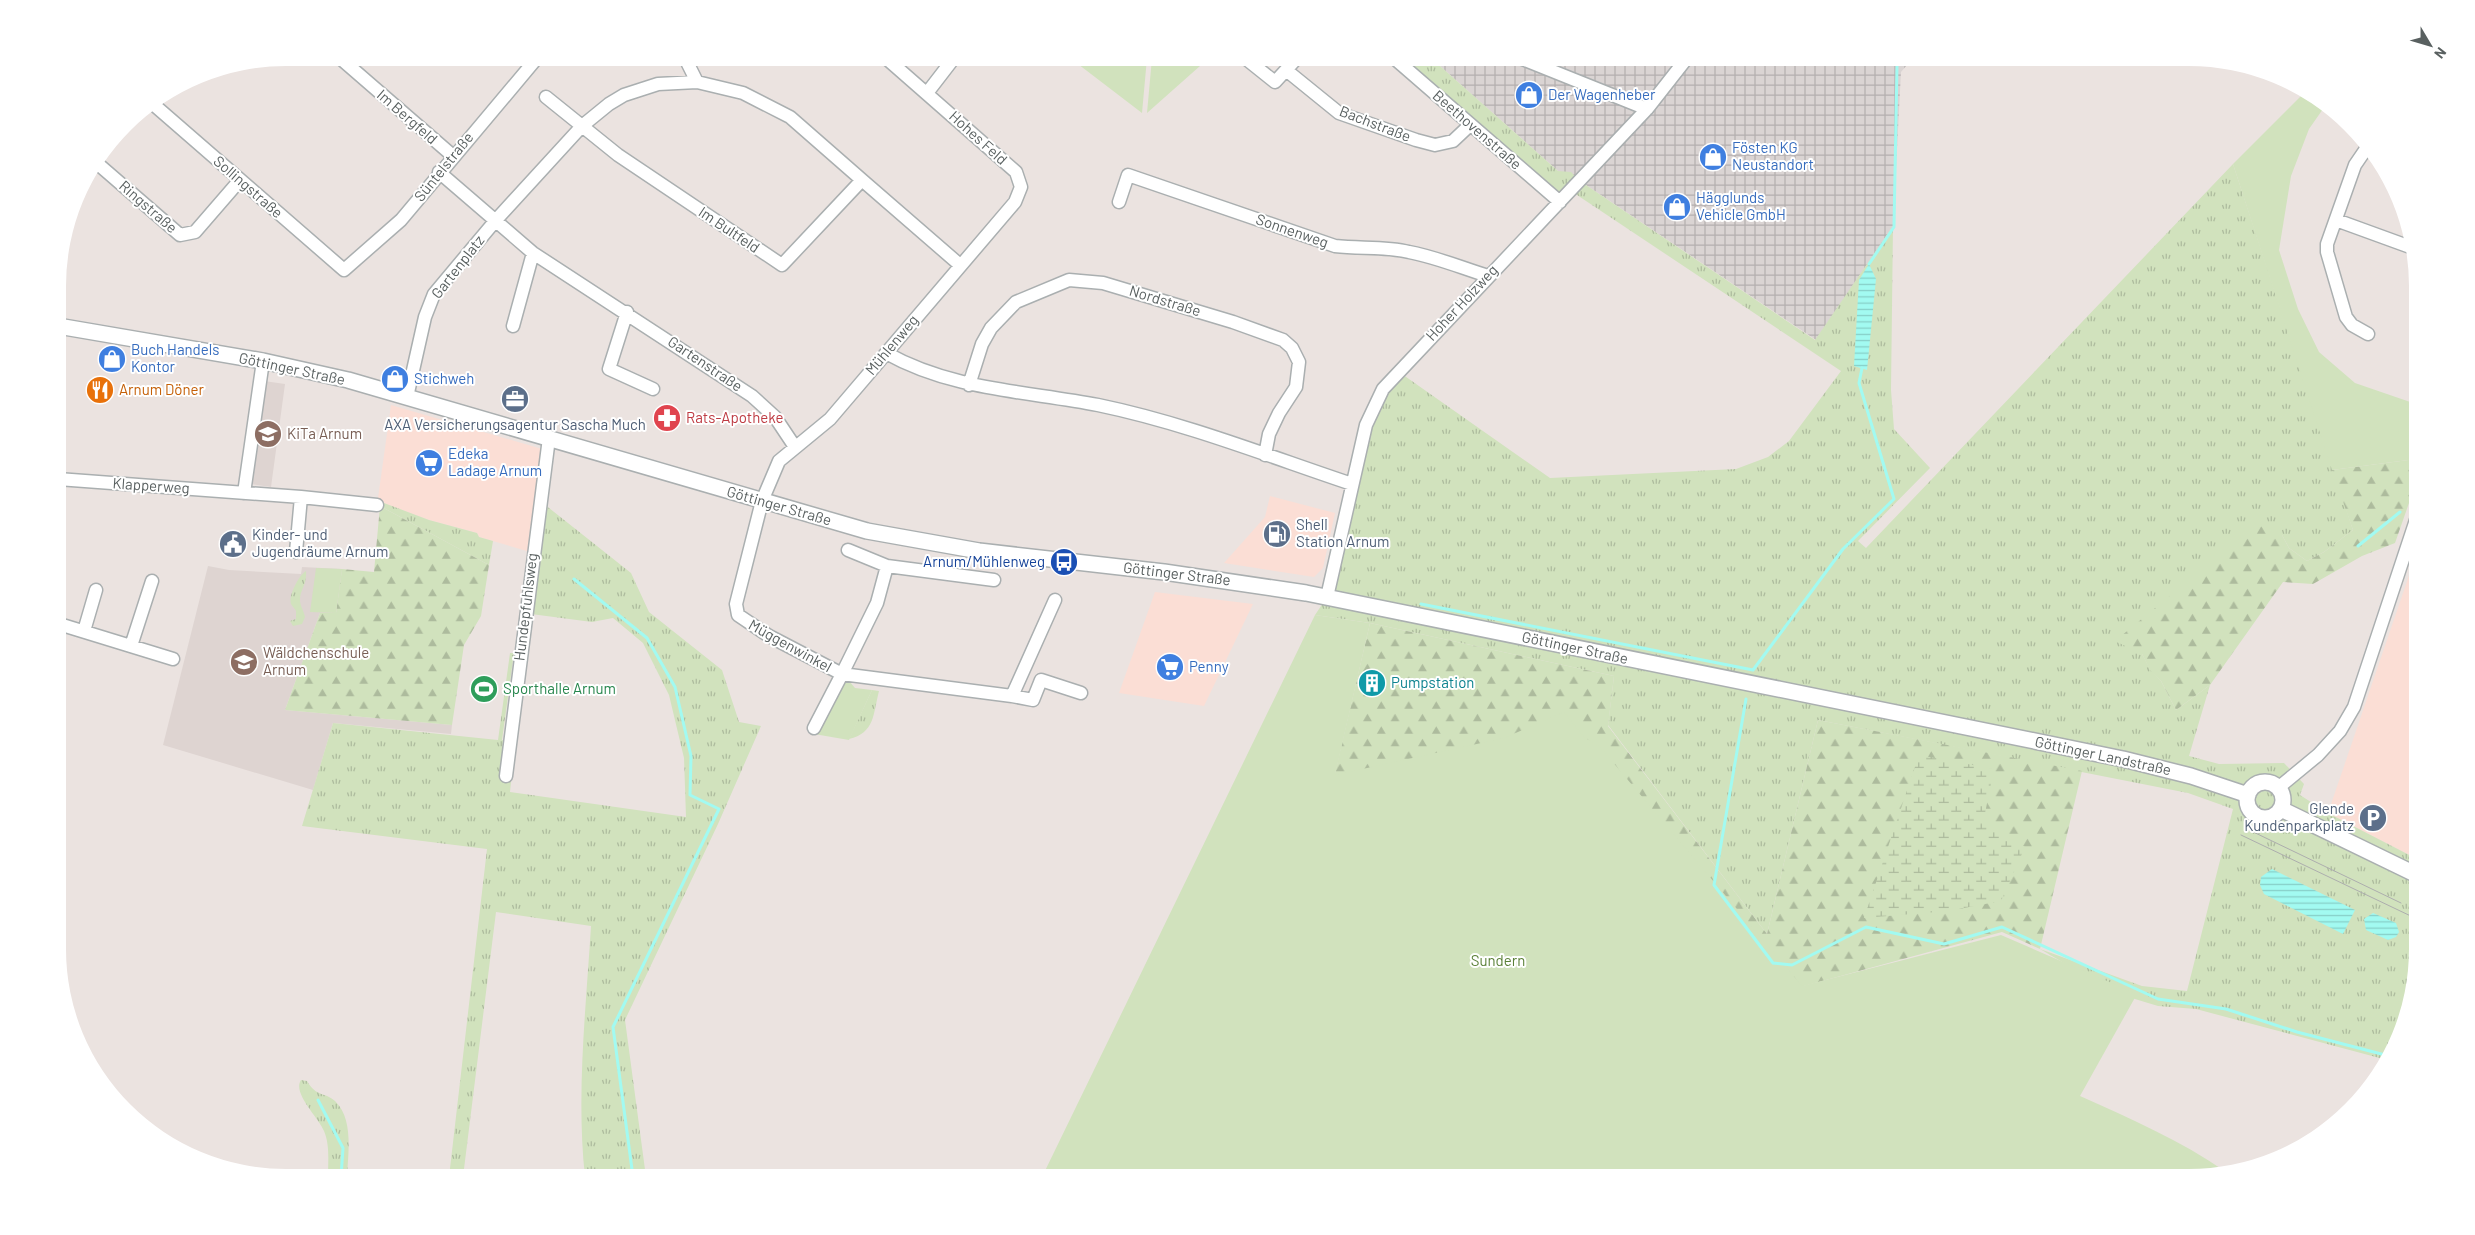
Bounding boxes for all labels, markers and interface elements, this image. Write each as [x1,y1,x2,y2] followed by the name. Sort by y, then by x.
[2405,20,2455,70] north arrow
[2431,44,2450,62] text: N
[1514,80,1544,110] shop icon: Der Wagenheber
[374,85,442,147] street label: Im Bergfeld
[1548,85,1656,103] place label: Der Wagenheber
[1430,86,1526,173] street label: Beethovenstraße
[1337,101,1414,145] street label: Bachstraße
[946,107,1011,168] street label: Hohes Feld
[410,128,477,205] street label: Süntelstraße
[1732,138,1814,173] place label: Fösten KG Neustandort
[1698,142,1728,172] shop icon: Fösten KG Neustandort
[210,151,287,221] street label: Sollingstraße
[116,176,181,236] street label: Ringstraße
[1696,188,1786,223] place label: Hägglunds Vehicle GmbH
[1662,192,1692,222] shop icon: Hägglunds Vehicle GmbH
[696,202,763,256] street label: Im Bultfeld
[1254,209,1331,251] street label: Sonnenweg
[427,231,488,302] street label: Gartenplatz
[1422,261,1501,344] street label: Hoher Holzweg
[1127,281,1203,319] street label: Nordstraße
[861,311,922,378] street label: Mühlenweg
[665,332,746,395] street label: Gartenstraße
[131,340,219,375] place label: Buch Handels Kontor
[97,344,127,374] shop icon: Buch Handels Kontor
[237,348,347,388] street label: Göttinger Straße
[380,364,410,394] shop icon: Stichweh
[414,369,474,387] place label: Stichweh
[85,375,115,405] restaurant icon: Arnum Döner
[119,380,204,398] place label: Arnum Döner
[500,384,530,414] office icon: AXA Versicherungsagentur Sascha Much
[652,403,682,433] pharmacy icon: Rats-Apotheke
[686,408,783,426] place label: Rats-Apotheke
[384,415,646,433] place label: AXA Versicherungsagentur Sascha Much
[253,419,283,449] school or university icon: KiTa Arnum
[287,424,362,442] place label: KiTa Arnum
[448,444,542,479] place label: Edeka Ladage Arnum
[414,448,444,478] supermarket icon: Edeka Ladage Arnum
[112,473,190,497] street label: Klapperweg
[725,481,834,529] street label: Göttinger Straße
[1296,515,1389,550] place label: Shell Station Arnum
[1262,519,1292,549] fuel station icon: Shell Station Arnum
[252,525,388,560] place label: Kinder- und Jugendräume Arnum
[218,529,248,559] public building icon: Kinder- und Jugendräume Arnum
[1049,547,1079,577] bus stop icon: Arnum/Mühlenweg
[509,552,541,662] street label: Hundepfuhlsweg
[923,552,1045,570] place label: Arnum/Mühlenweg
[1122,557,1232,589] street label: Göttinger Straße
[746,615,835,675] street label: Müggenwinkel
[1520,627,1630,667] street label: Göttinger Straße
[263,643,369,678] place label: Wäldchenschule Arnum
[229,647,259,677] school or university icon: Wäldchenschule Arnum
[1155,652,1185,682] supermarket icon: Penny
[1189,657,1229,675] place label: Penny
[1357,668,1387,698] building icon: Pumpstation
[1391,673,1474,691] place label: Pumpstation
[469,674,499,704] sports icon: Sporthalle Arnum
[503,679,616,697] place label: Sporthalle Arnum
[2033,732,2173,778] street label: Göttinger Landstraße
[2244,799,2354,834] place label: Glende Kundenparkplatz
[2358,803,2388,833] parking icon: Glende Kundenparkplatz
[1471,951,1525,969] park label: Sundern

